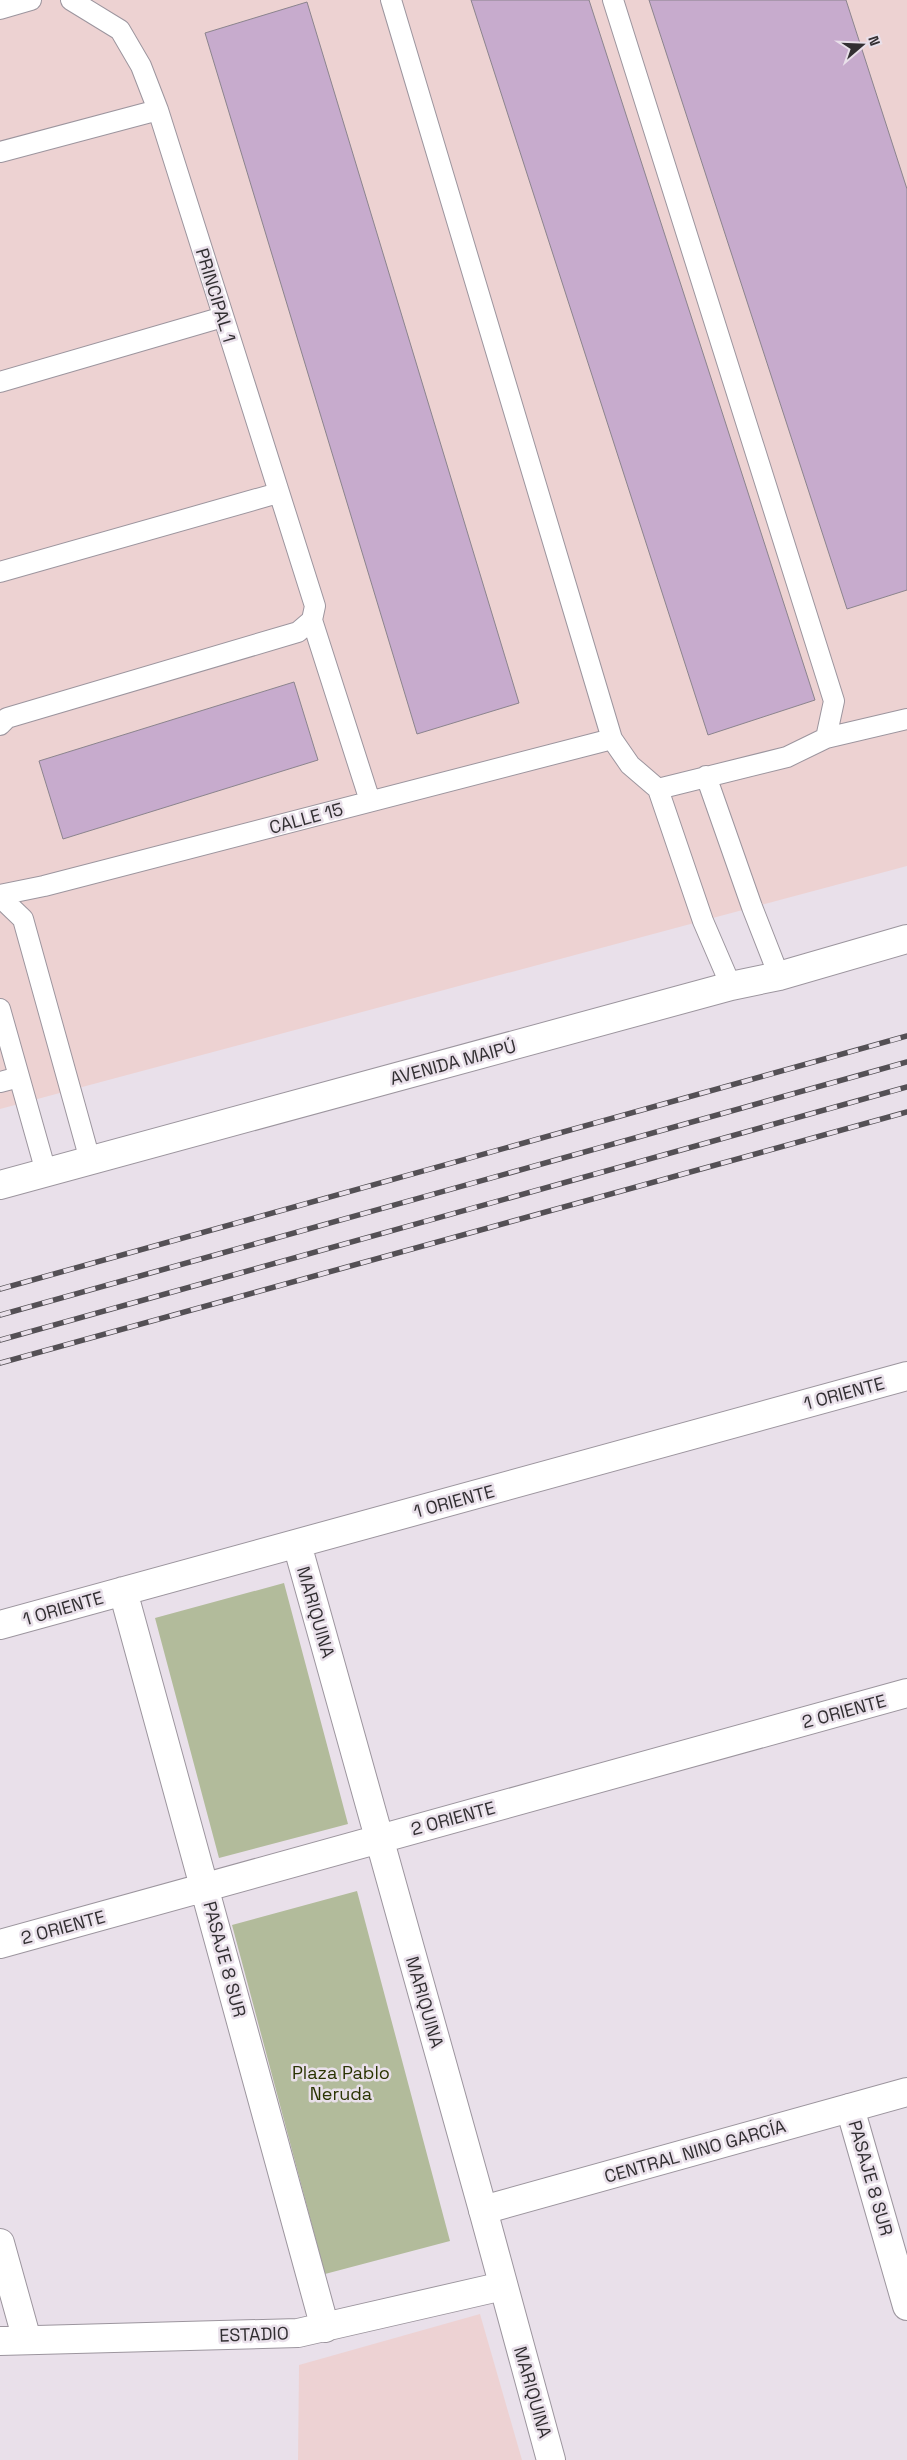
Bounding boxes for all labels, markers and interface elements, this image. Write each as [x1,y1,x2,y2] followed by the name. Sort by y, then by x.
[837,20,887,70] north arrow
[864,33,884,48] text: N
[191,245,241,345] street label: PRINCIPAL 1
[267,797,345,839] street label: CALLE 15
[387,1034,519,1090] street label: AVENIDA MAIPÚ
[801,1371,887,1415] street label: 1 ORIENTE
[411,1479,497,1523] street label: 1 ORIENTE
[292,1563,340,1661] street label: MARIQUINA
[20,1586,106,1630] street label: 1 ORIENTE
[799,1689,889,1733] street label: 2 ORIENTE
[408,1796,498,1840] street label: 2 ORIENTE
[198,1899,252,2019] street label: PASAJE 8 SUR
[18,1905,108,1949] street label: 2 ORIENTE
[401,1953,449,2051] street label: MARIQUINA
[292,2061,390,2105] park label: Plaza Pablo Neruda
[602,2114,788,2188] street label: CENTRAL NINO GARCÍA
[844,2118,898,2238] street label: PASAJE 8 SUR
[219,2321,289,2347] street label: ESTADIO
[509,2343,557,2441] street label: MARIQUINA

